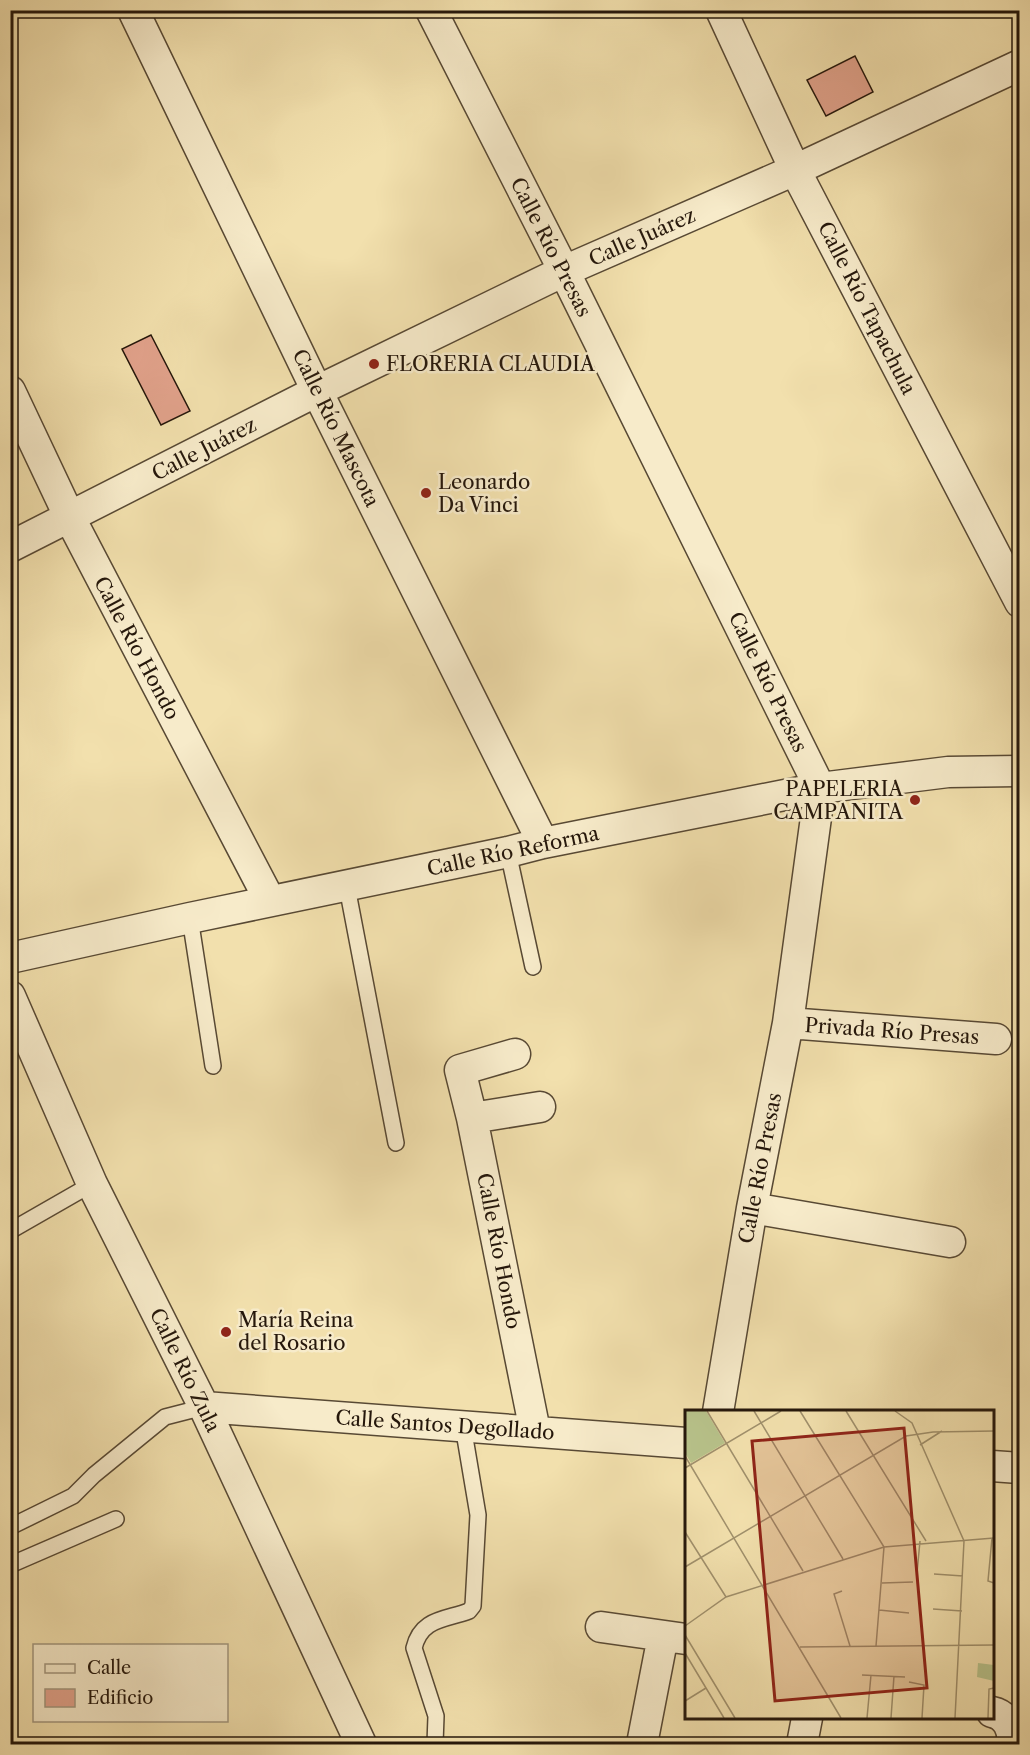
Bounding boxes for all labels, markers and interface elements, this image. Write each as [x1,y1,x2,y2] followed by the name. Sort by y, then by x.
[506,173,596,321] street label: Calle Río Presas
[585,203,699,271] street label: Calle Juárez
[813,218,921,399] street label: Calle Río Tapachula
[287,345,385,511] street label: Calle Río Mascota
[386,352,596,376] place label: FLORERIA CLAUDIA
[367,357,381,371] marker: FLORERIA CLAUDIA
[148,412,260,486] street label: Calle Juárez
[438,470,530,517] place label: Leonardo Da Vinci
[419,486,433,500] marker: Leonardo Da Vinci
[89,572,185,724] street label: Calle Río Hondo
[724,608,812,756] street label: Calle Río Presas
[773,777,904,824] place label: PAPELERIA CAMPANITA
[908,793,922,807] marker: PAPELERIA CAMPANITA
[425,821,602,881] street label: Calle Río Reforma
[804,1013,980,1049] street label: Privada Río Presas
[734,1091,786,1245] street label: Calle Río Presas
[472,1171,526,1331] street label: Calle Río Hondo
[145,1304,226,1436] street label: Calle Río Zula
[238,1308,354,1355] place label: María Reina del Rosario
[219,1325,233,1339] marker: María Reina del Rosario
[335,1405,555,1445] street label: Calle Santos Degollado
[685,1410,994,1719] inset map
[33,1644,228,1722] legend
[87,1657,131,1679] text: Calle
[87,1687,153,1709] text: Edificio

